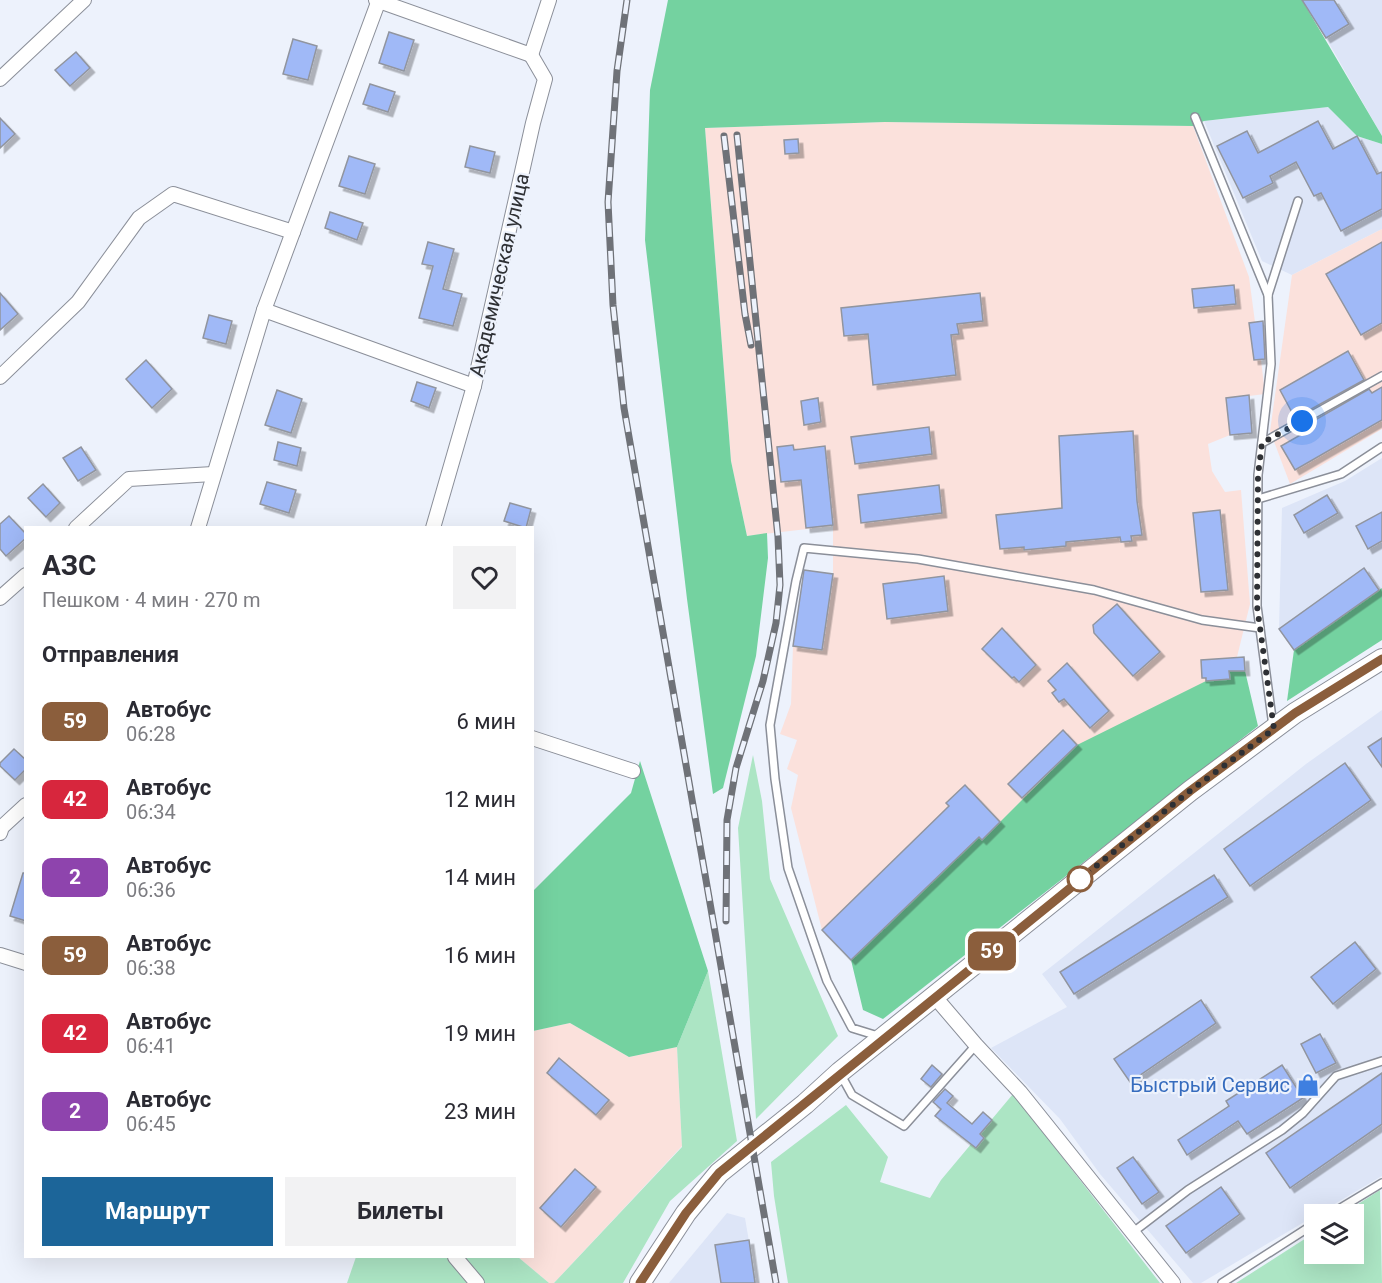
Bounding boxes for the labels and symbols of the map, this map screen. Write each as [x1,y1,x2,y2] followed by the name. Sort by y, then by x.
[464,171,534,379] street label: Академическая улица
[1287,406,1317,436] your location
[1067,866,1093,892] unlabelled marker
[965,932,1019,970] line badge: 59
[1295,1072,1321,1098] shop icon: Быстрый Сервис
[1130,1073,1290,1097] place label: Быстрый Сервис

